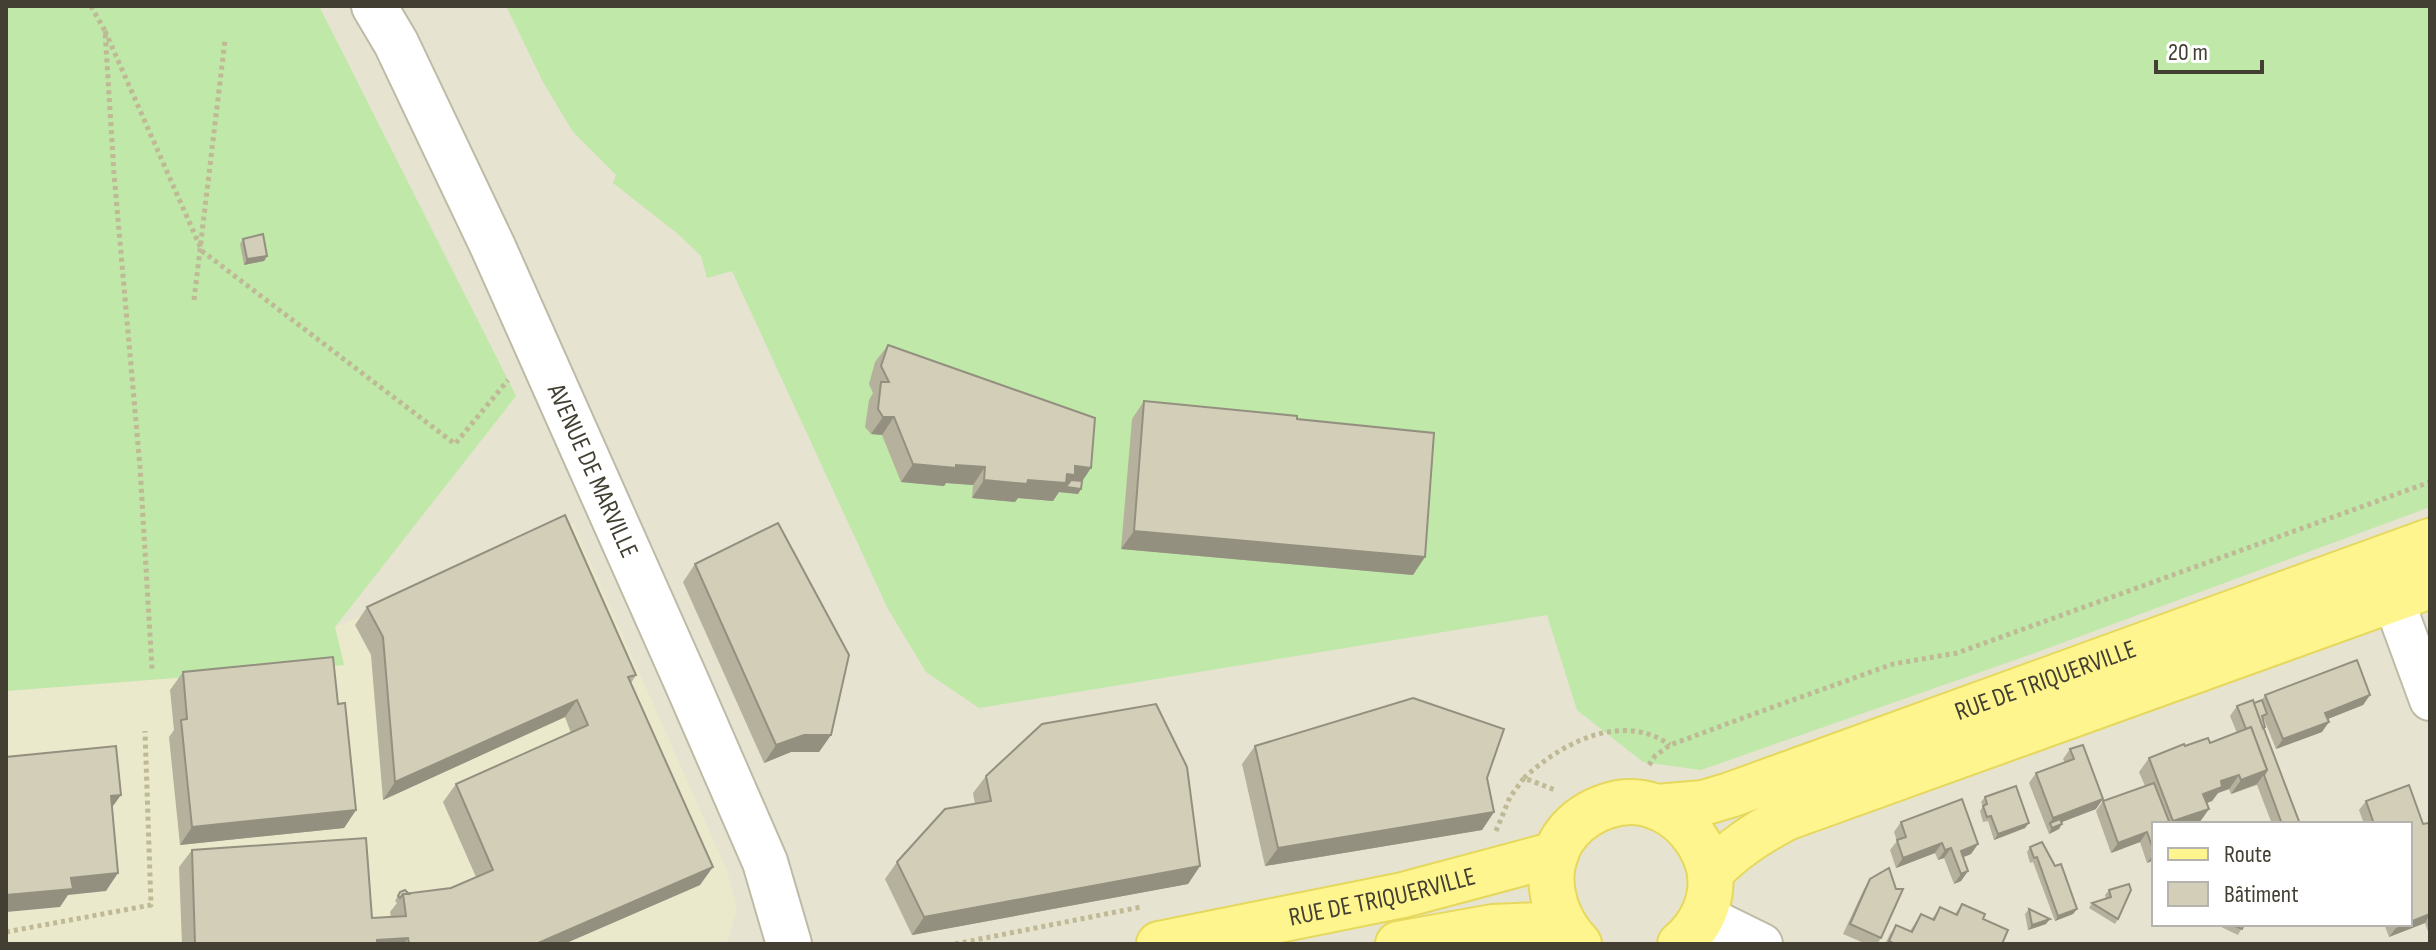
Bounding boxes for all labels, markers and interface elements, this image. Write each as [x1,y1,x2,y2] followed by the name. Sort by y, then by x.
[2156,24,2262,74] scale bar
[2168,38,2208,67] text: 20 m
[540,378,645,563] street label: AVENUE DE MARVILLE
[1951,633,2140,728] street label: RUE DE TRIQUERVILLE
[2152,822,2412,926] legend
[2224,840,2272,869] text: Route
[1286,861,1479,933] street label: RUE DE TRIQUERVILLE
[2224,880,2299,909] text: Bâtiment

